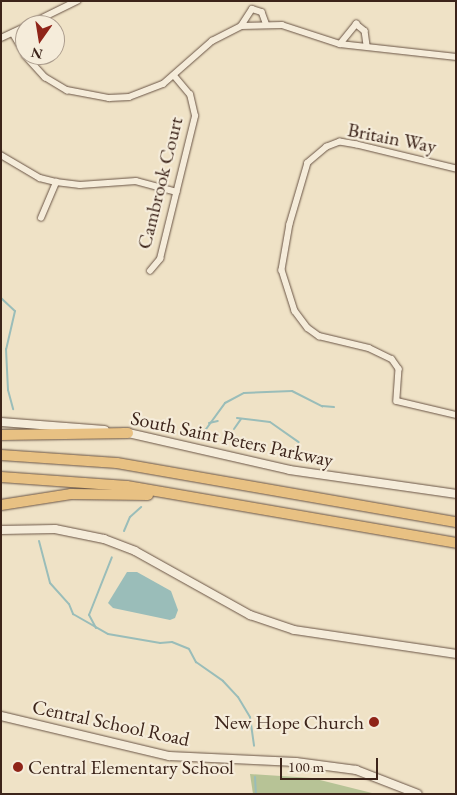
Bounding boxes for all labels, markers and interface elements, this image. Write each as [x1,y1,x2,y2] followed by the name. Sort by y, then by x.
[15,15,65,65] north arrow
[29,44,44,64] text: N
[132,115,188,251] street label: Cambrook Court
[346,118,438,158] street label: Britain Way
[129,406,335,472] street label: South Saint Peters Parkway
[30,695,192,751] street label: Central School Road
[214,710,364,734] place label: New Hope Church
[368,716,380,728] marker: New Hope Church
[282,748,380,780] scale bar
[28,755,234,779] place label: Central Elementary School
[288,757,324,776] text: 100 m
[12,761,24,773] marker: Central Elementary School

